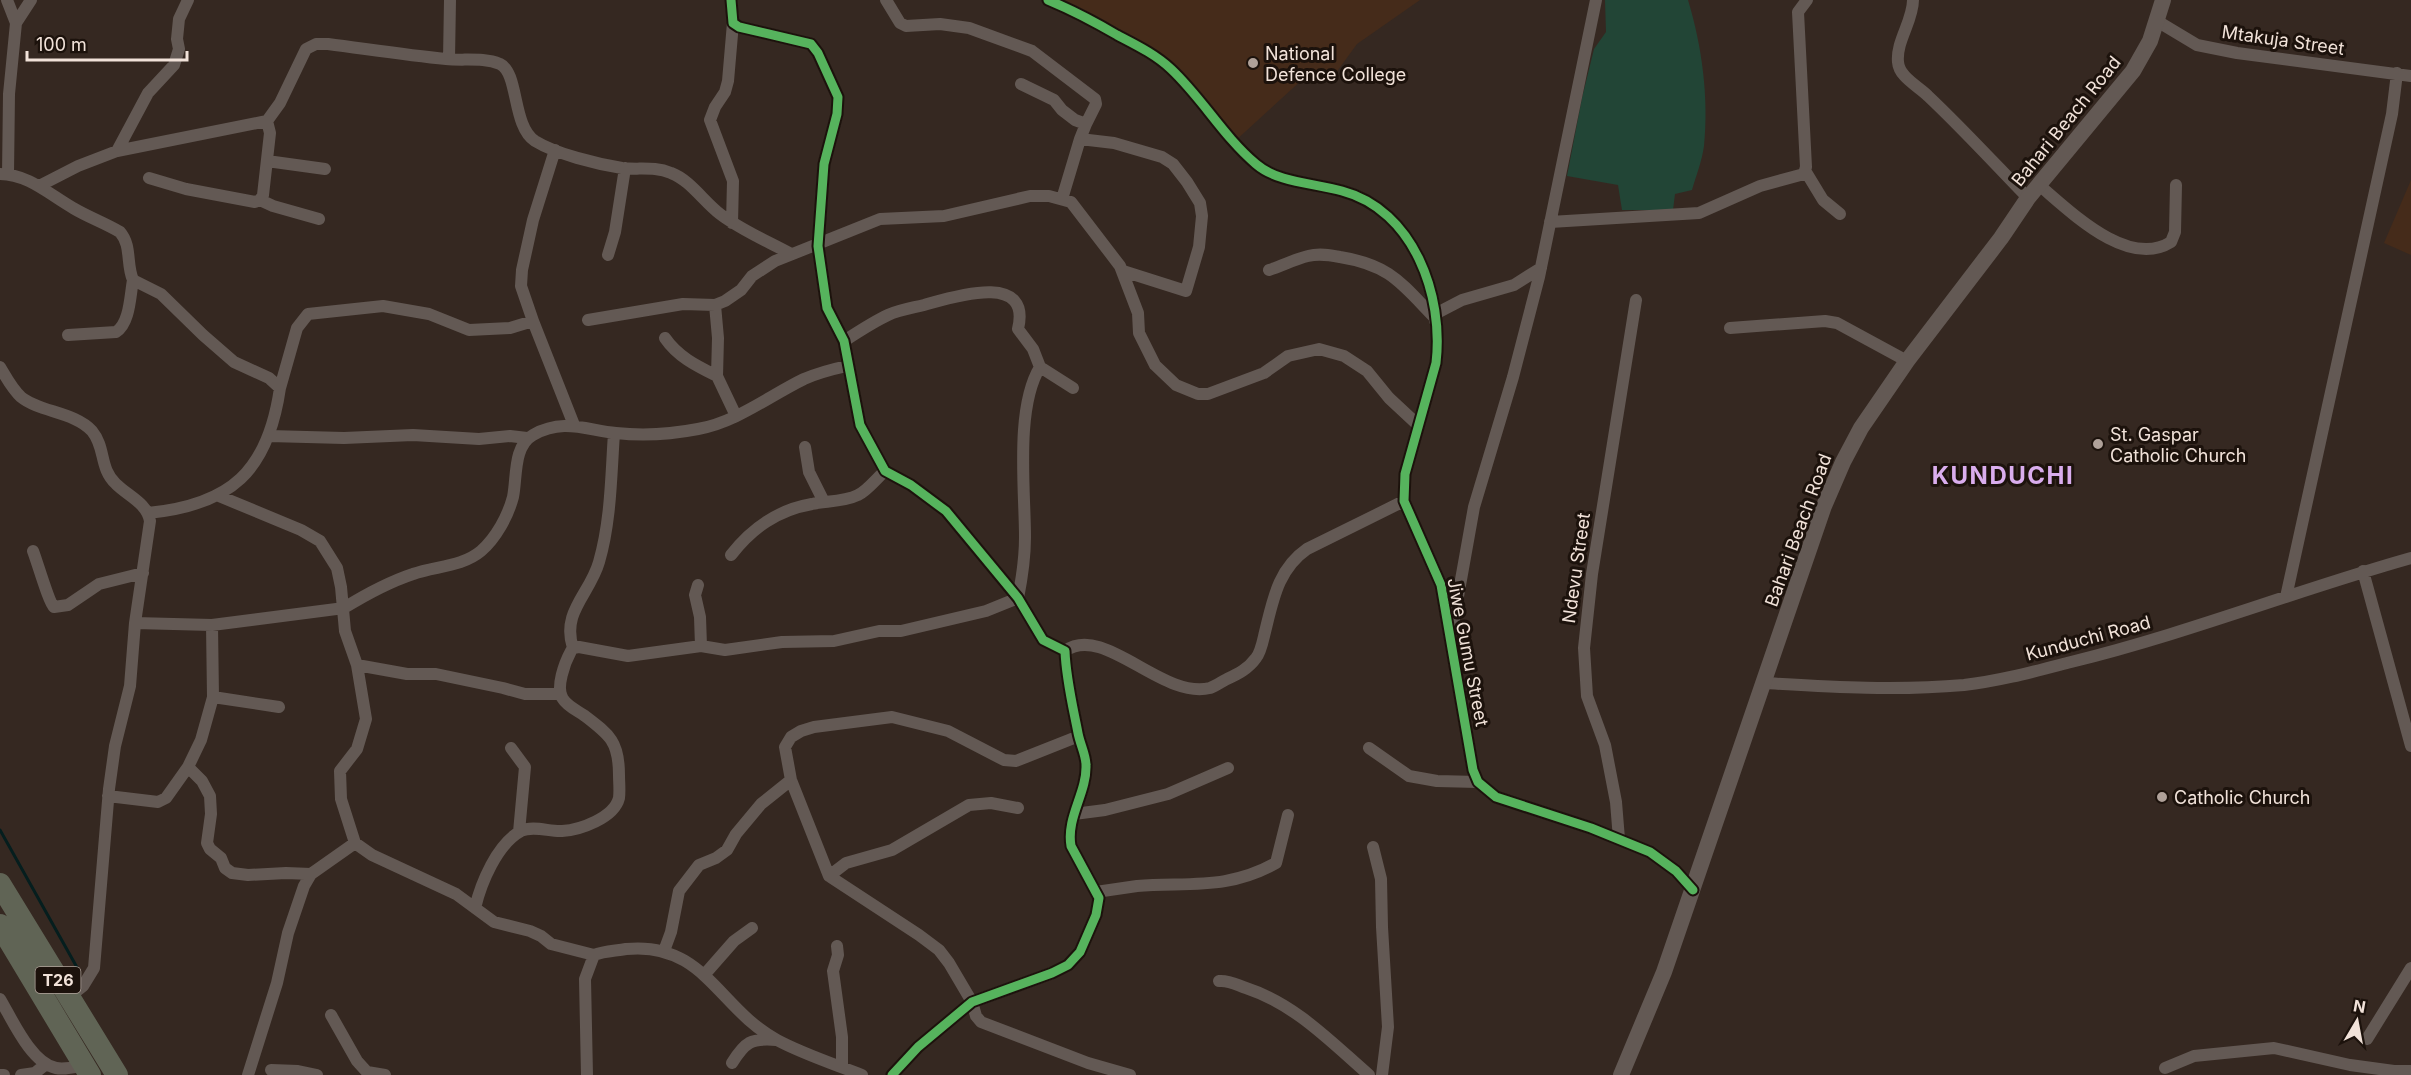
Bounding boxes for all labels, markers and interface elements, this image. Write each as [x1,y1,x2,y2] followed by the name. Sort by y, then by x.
[2220,21,2346,59] street label: Mtakuja Street
[27,24,188,62] scale bar
[36,34,87,55] text: 100 m
[1265,43,1406,85] place label: National Defence College
[2007,52,2125,190] street label: Bahari Beach Road
[1246,56,1260,70] marker: National Defence College
[2110,424,2247,466] place label: St. Gaspar Catholic Church
[2091,437,2105,451] marker: St. Gaspar Catholic Church
[1761,451,1835,609] street label: Bahari Beach Road
[1932,461,2074,490] district label: KUNDUCHI
[1558,511,1594,625] street label: Ndevu Street
[1443,576,1493,728] street label: Jiwe Gumu Street
[2023,611,2153,665] street label: Kunduchi Road
[2174,787,2311,808] place label: Catholic Church
[2155,790,2169,804] marker: Catholic Church
[36,967,80,993] road number: T26
[2327,991,2387,1051] north arrow
[2352,995,2367,1017] text: N

